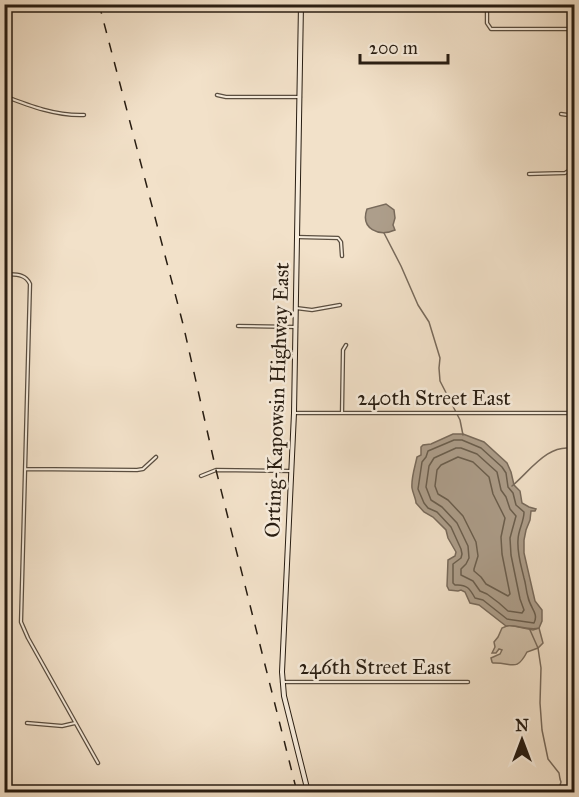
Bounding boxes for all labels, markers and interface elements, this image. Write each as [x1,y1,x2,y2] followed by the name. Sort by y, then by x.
[360,27,448,65] scale bar
[369,37,418,59] text: 200 m
[259,261,295,538] street label: Orting-Kapowsin Highway East
[357,385,511,411] street label: 240th Street East
[299,654,452,680] street label: 246th Street East
[492,710,552,770] north arrow
[515,716,529,735] text: N

